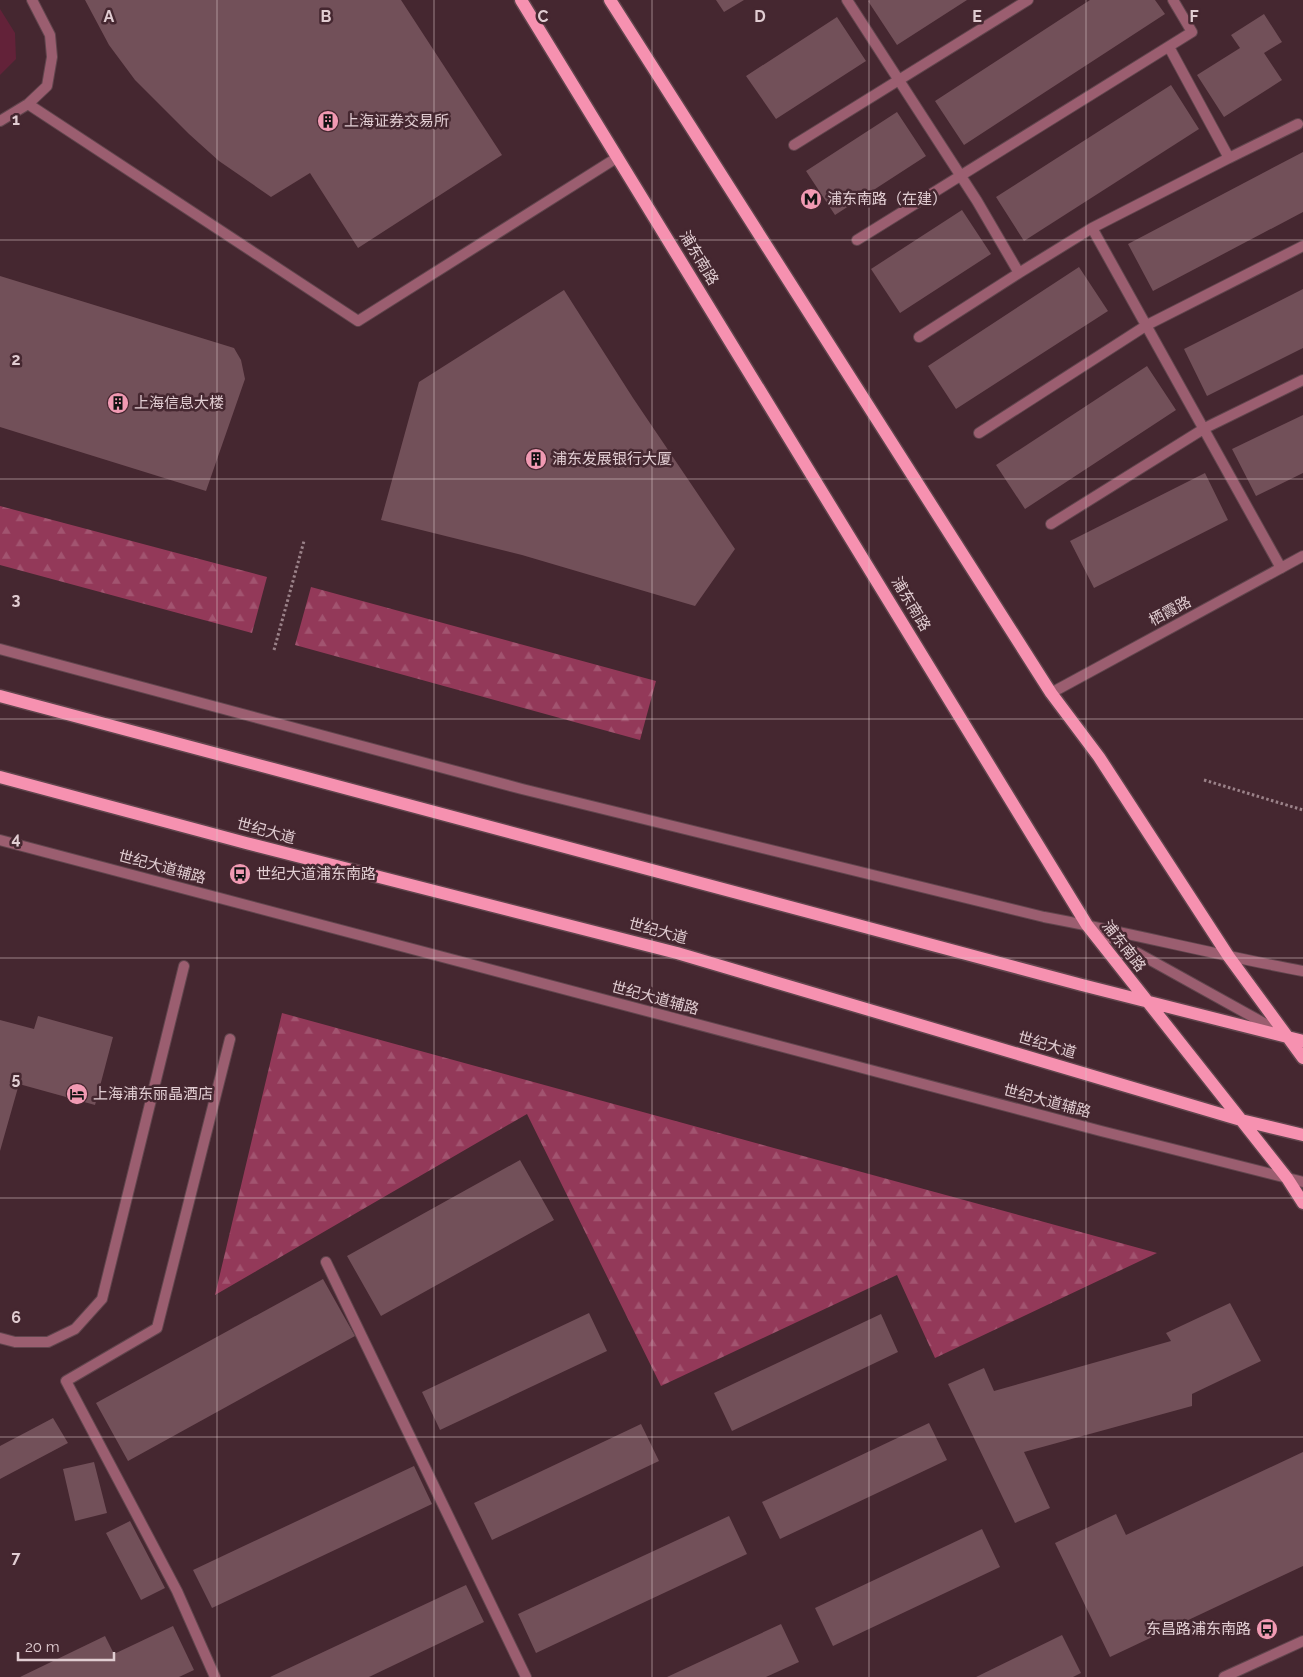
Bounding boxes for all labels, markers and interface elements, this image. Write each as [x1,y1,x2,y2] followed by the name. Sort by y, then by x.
[104,7,115,26] text: A
[321,7,332,26] text: B
[538,7,549,26] text: C
[754,7,766,26] text: D
[972,7,982,26] text: E
[1189,7,1199,26] text: F
[316,109,340,133] building icon: 上海证券交易所
[12,110,20,129] text: 1
[344,112,449,130] place label: 上海证券交易所
[799,187,823,211] metro station icon: 浦东南路（在建）
[827,190,947,208] place label: 浦东南路（在建）
[676,228,722,288] street label: 浦东南路
[11,350,21,369] text: 2
[106,391,130,415] building icon: 上海信息大楼
[134,394,224,412] place label: 上海信息大楼
[524,447,548,471] building icon: 浦东发展银行大厦
[552,450,672,468] place label: 浦东发展银行大厦
[888,574,934,634] street label: 浦东南路
[12,590,21,609] text: 3
[1146,592,1194,630] street label: 栖霞路
[235,815,297,847] street label: 世纪大道
[11,829,21,848] text: 4
[116,847,208,887] street label: 世纪大道辅路
[228,862,252,886] bus stop icon: 世纪大道浦东南路
[256,865,376,883] place label: 世纪大道浦东南路
[627,915,689,947] street label: 世纪大道
[1098,917,1150,975] street label: 浦东南路
[609,978,701,1018] street label: 世纪大道辅路
[1016,1028,1078,1062] street label: 世纪大道
[12,1069,21,1088] text: 5
[1001,1081,1093,1121] street label: 世纪大道辅路
[65,1082,89,1106] hotel icon: 上海浦东丽晶酒店
[93,1085,213,1103] place label: 上海浦东丽晶酒店
[11,1308,21,1327] text: 6
[12,1548,21,1567] text: 7
[1255,1617,1279,1641] bus stop icon: 东昌路浦东南路
[1146,1620,1251,1638] place label: 东昌路浦东南路
[18,1630,114,1662] scale bar
[25,1638,60,1656] text: 20 m

